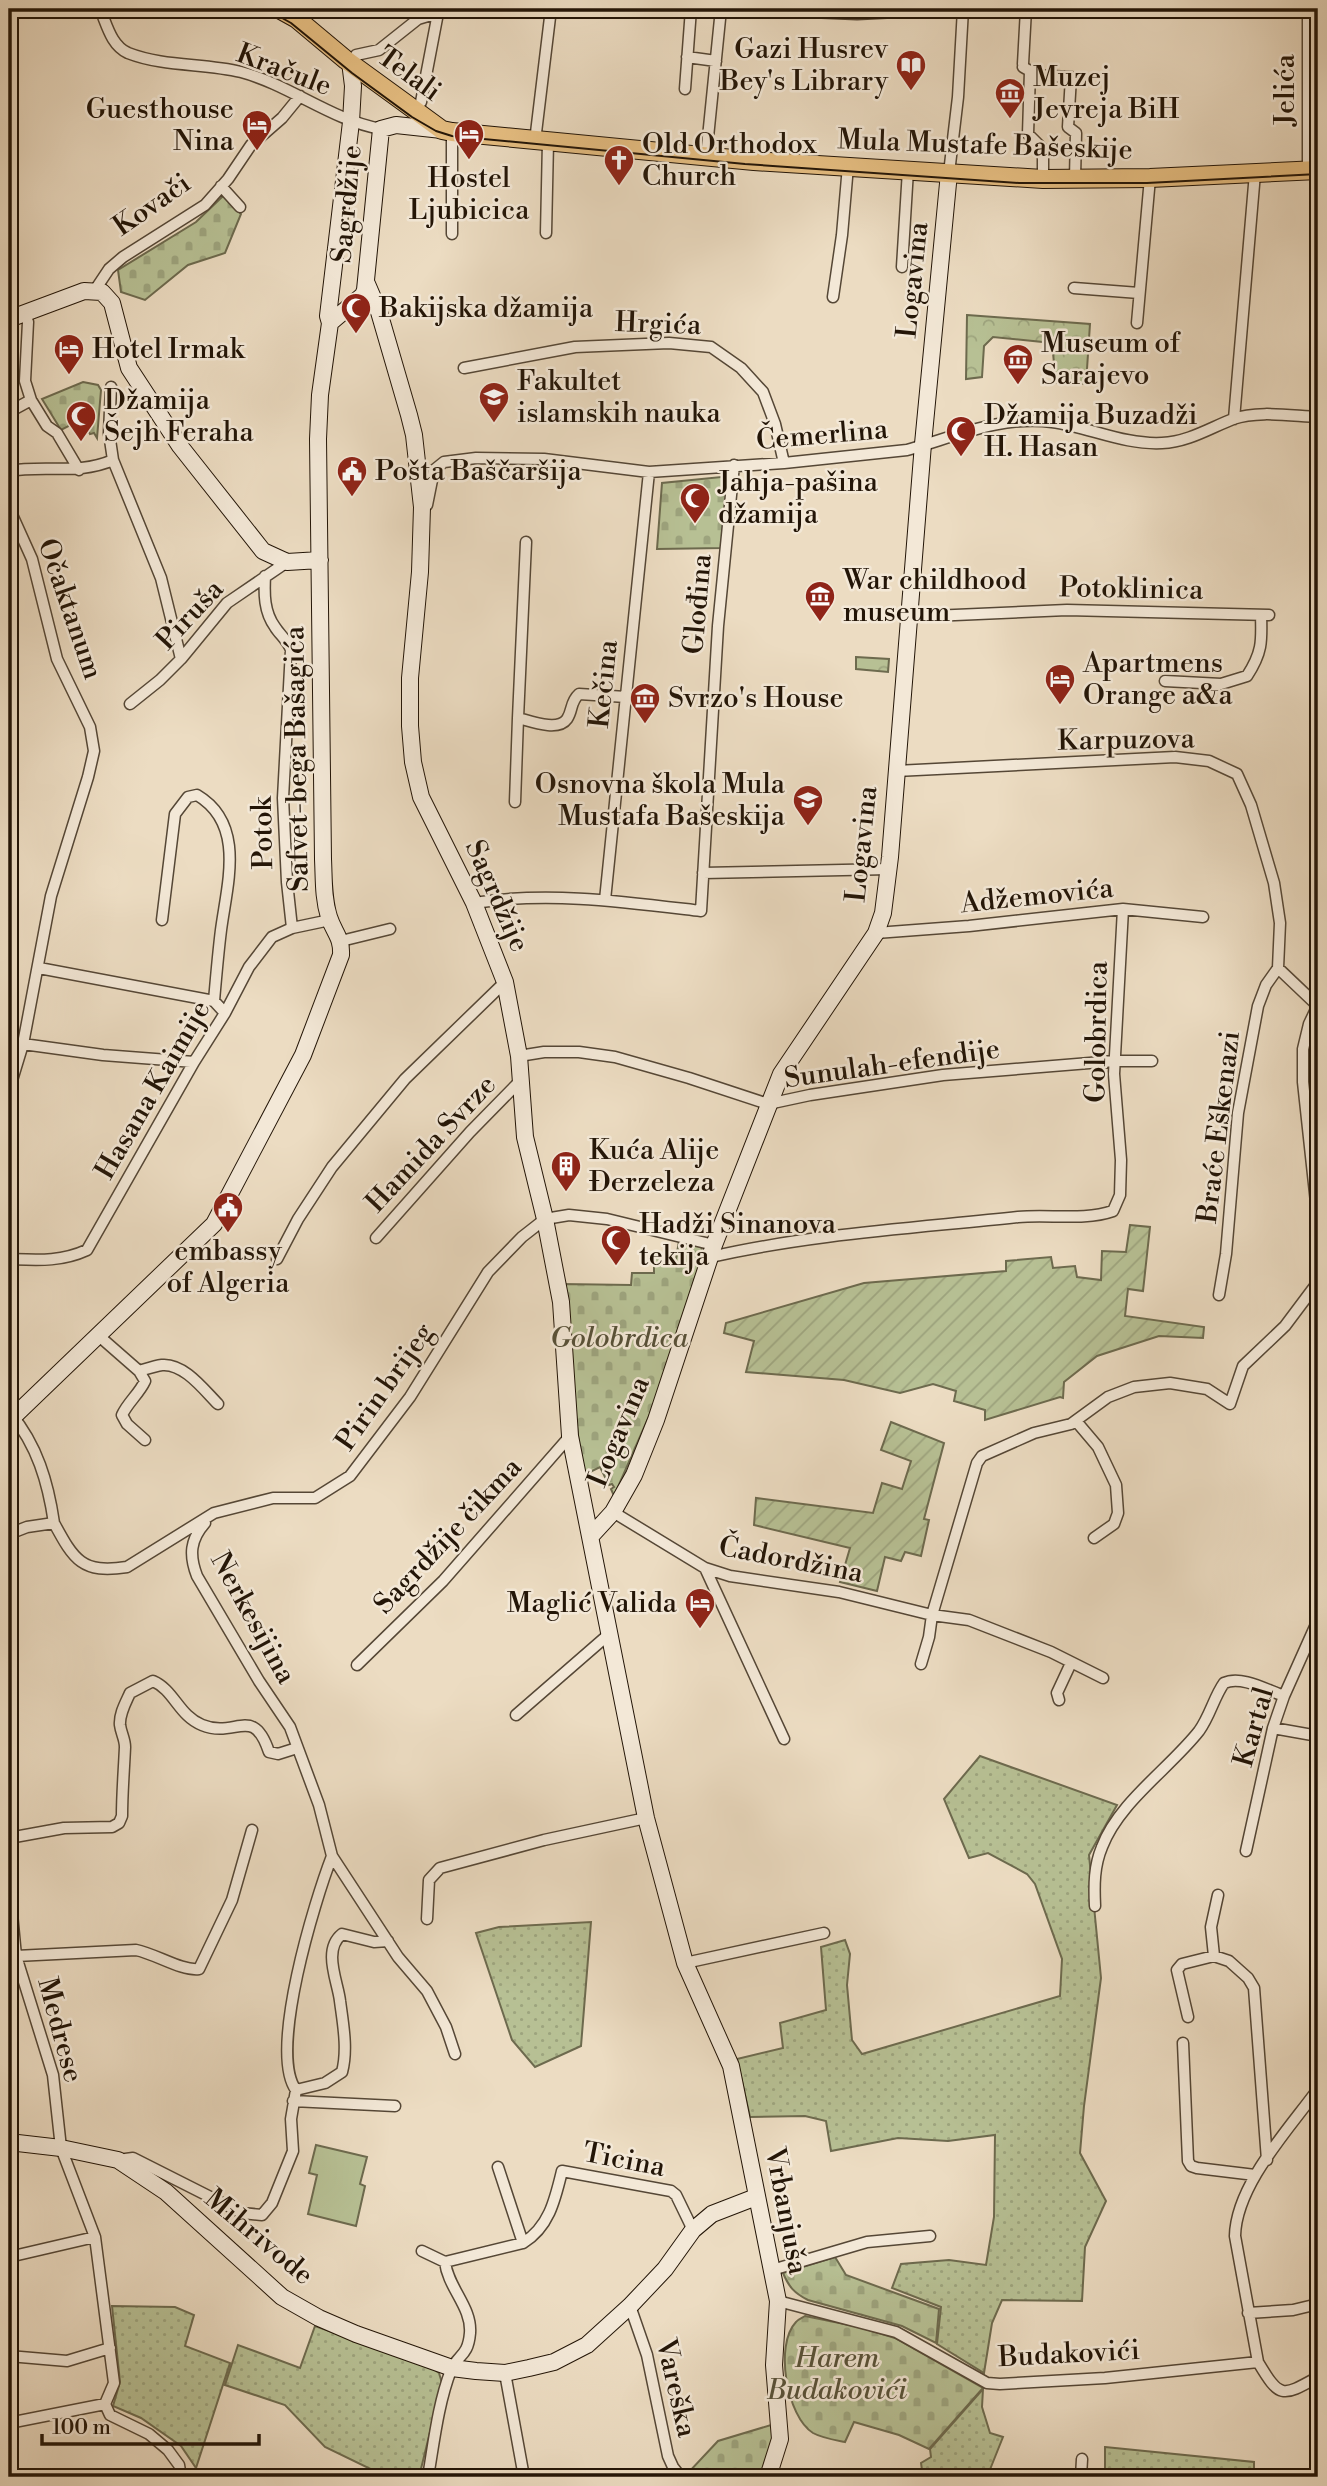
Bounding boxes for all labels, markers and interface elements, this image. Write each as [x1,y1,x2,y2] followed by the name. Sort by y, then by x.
[719,32,889,99] place label: Gazi Husrev Bey's Library
[231,36,337,104] street label: Kračule
[370,39,448,109] street label: Telali
[894,48,928,92] library icon: Gazi Husrev Bey's Library
[1268,53,1303,127] street label: Jelića
[1032,60,1180,127] place label: Muzej Jevreja BiH
[993,76,1027,120] museum icon: Muzej Jevreja BiH
[86,92,235,159] place label: Guesthouse Nina
[240,108,274,152] hotel icon: Guesthouse Nina
[452,117,486,161] hotel icon: Hostel Ljubicica
[837,122,1133,168] street label: Mula Mustafe Bašeskije
[642,127,817,194] place label: Old Orthodox Church
[324,143,370,265] street label: Sagrdžije
[602,143,636,187] church icon: Old Orthodox Church
[409,161,530,228] place label: Hostel Ljubicica
[106,166,198,244] street label: Kovači
[889,219,937,340] street label: Logavina
[339,291,373,335] mosque icon: Bakijska džamija
[378,291,594,326] place label: Bakijska džamija
[614,305,703,343] street label: Hrgića
[1041,326,1182,393] place label: Museum of Sarajevo
[52,332,86,376] hotel icon: Hotel Irmak
[92,332,246,367] place label: Hotel Irmak
[1001,342,1035,386] museum icon: Museum of Sarajevo
[517,364,721,431] place label: Fakultet islamskih nauka
[477,380,511,424] school or university icon: Fakultet islamskih nauka
[104,383,254,450] place label: Džamija Šejh Feraha
[984,398,1198,465] place label: Džamija Buzadži H. Hasan
[64,399,98,443] mosque icon: Džamija Šejh Feraha
[755,410,890,458] street label: Čemerlina
[944,414,978,458] mosque icon: Džamija Buzadži H. Hasan
[335,454,369,498] public building icon: Pošta Baščaršija
[375,454,582,489] place label: Pošta Baščaršija
[717,465,879,532] place label: Jahja-pašina džamija
[678,481,712,525] mosque icon: Jahja-pašina džamija
[30,534,110,684] street label: Očaktanum
[676,552,720,656] street label: Glođina
[842,563,1027,630] place label: War childhood museum
[1058,570,1204,608] street label: Potoklinica
[149,572,232,658] street label: Piruša
[803,579,837,623] museum icon: War childhood museum
[277,625,317,892] street label: Safvet-bega Bašagića
[582,637,626,730] street label: Kečina
[1082,646,1233,713] place label: Apartmens Orange a&a
[1043,662,1077,706] hotel icon: Apartmens Orange a&a
[628,681,662,725] museum icon: Svrzo's House
[668,681,844,716] place label: Svrzo's House
[1057,721,1196,759] street label: Karpuzova
[535,767,786,834] place label: Osnovna škola Mula Mustafa Bašeskija
[791,783,825,827] school or university icon: Osnovna škola Mula Mustafa Bašeskija
[838,783,886,904] street label: Logavina
[245,795,281,870] street label: Potok
[457,835,537,957] street label: Sagrdžije
[958,870,1116,922] street label: Adžemovića
[1078,960,1116,1103] street label: Golobrdica
[88,994,218,1186] street label: Hasana Kaimije
[1190,1029,1248,1226] street label: Braće Eškenazi
[782,1032,1002,1096] street label: Sunulah-efendije
[358,1068,504,1220] street label: Hamida Svrze
[589,1133,719,1200] place label: Kuća Alije Đerzeleza
[549,1149,583,1193] building icon: Kuća Alije Đerzeleza
[211,1190,245,1234] public building icon: embassy of Algeria
[639,1207,837,1274] place label: Hadži Sinanova tekija
[599,1223,633,1267] mosque icon: Hadži Sinanova tekija
[166,1234,290,1301] place label: embassy of Algeria
[328,1316,442,1458] street label: Pirin brijeg
[550,1321,689,1356] park label: Golobrdica
[580,1371,658,1493] street label: Logavina
[367,1450,530,1621] street label: Sagrdžije čikma
[716,1527,867,1591] street label: Čadordžina
[202,1546,304,1691] street label: Nerkesijina
[507,1586,678,1621] place label: Maglić Valida
[683,1586,717,1630] hotel icon: Maglić Valida
[1226,1683,1282,1771] street label: Kartal
[29,1974,91,2086] street label: Medrese
[580,2135,669,2185] street label: Ticina
[756,2144,816,2278] street label: Vrbanjuša
[197,2181,321,2293] street label: Mihrivode
[996,2333,1141,2375] street label: Budakovići
[648,2334,704,2441] street label: Vareška
[766,2341,907,2408] park label: Harem Budakovići
[42,2402,259,2446] scale bar
[52,2415,111,2441] text: 100 m

